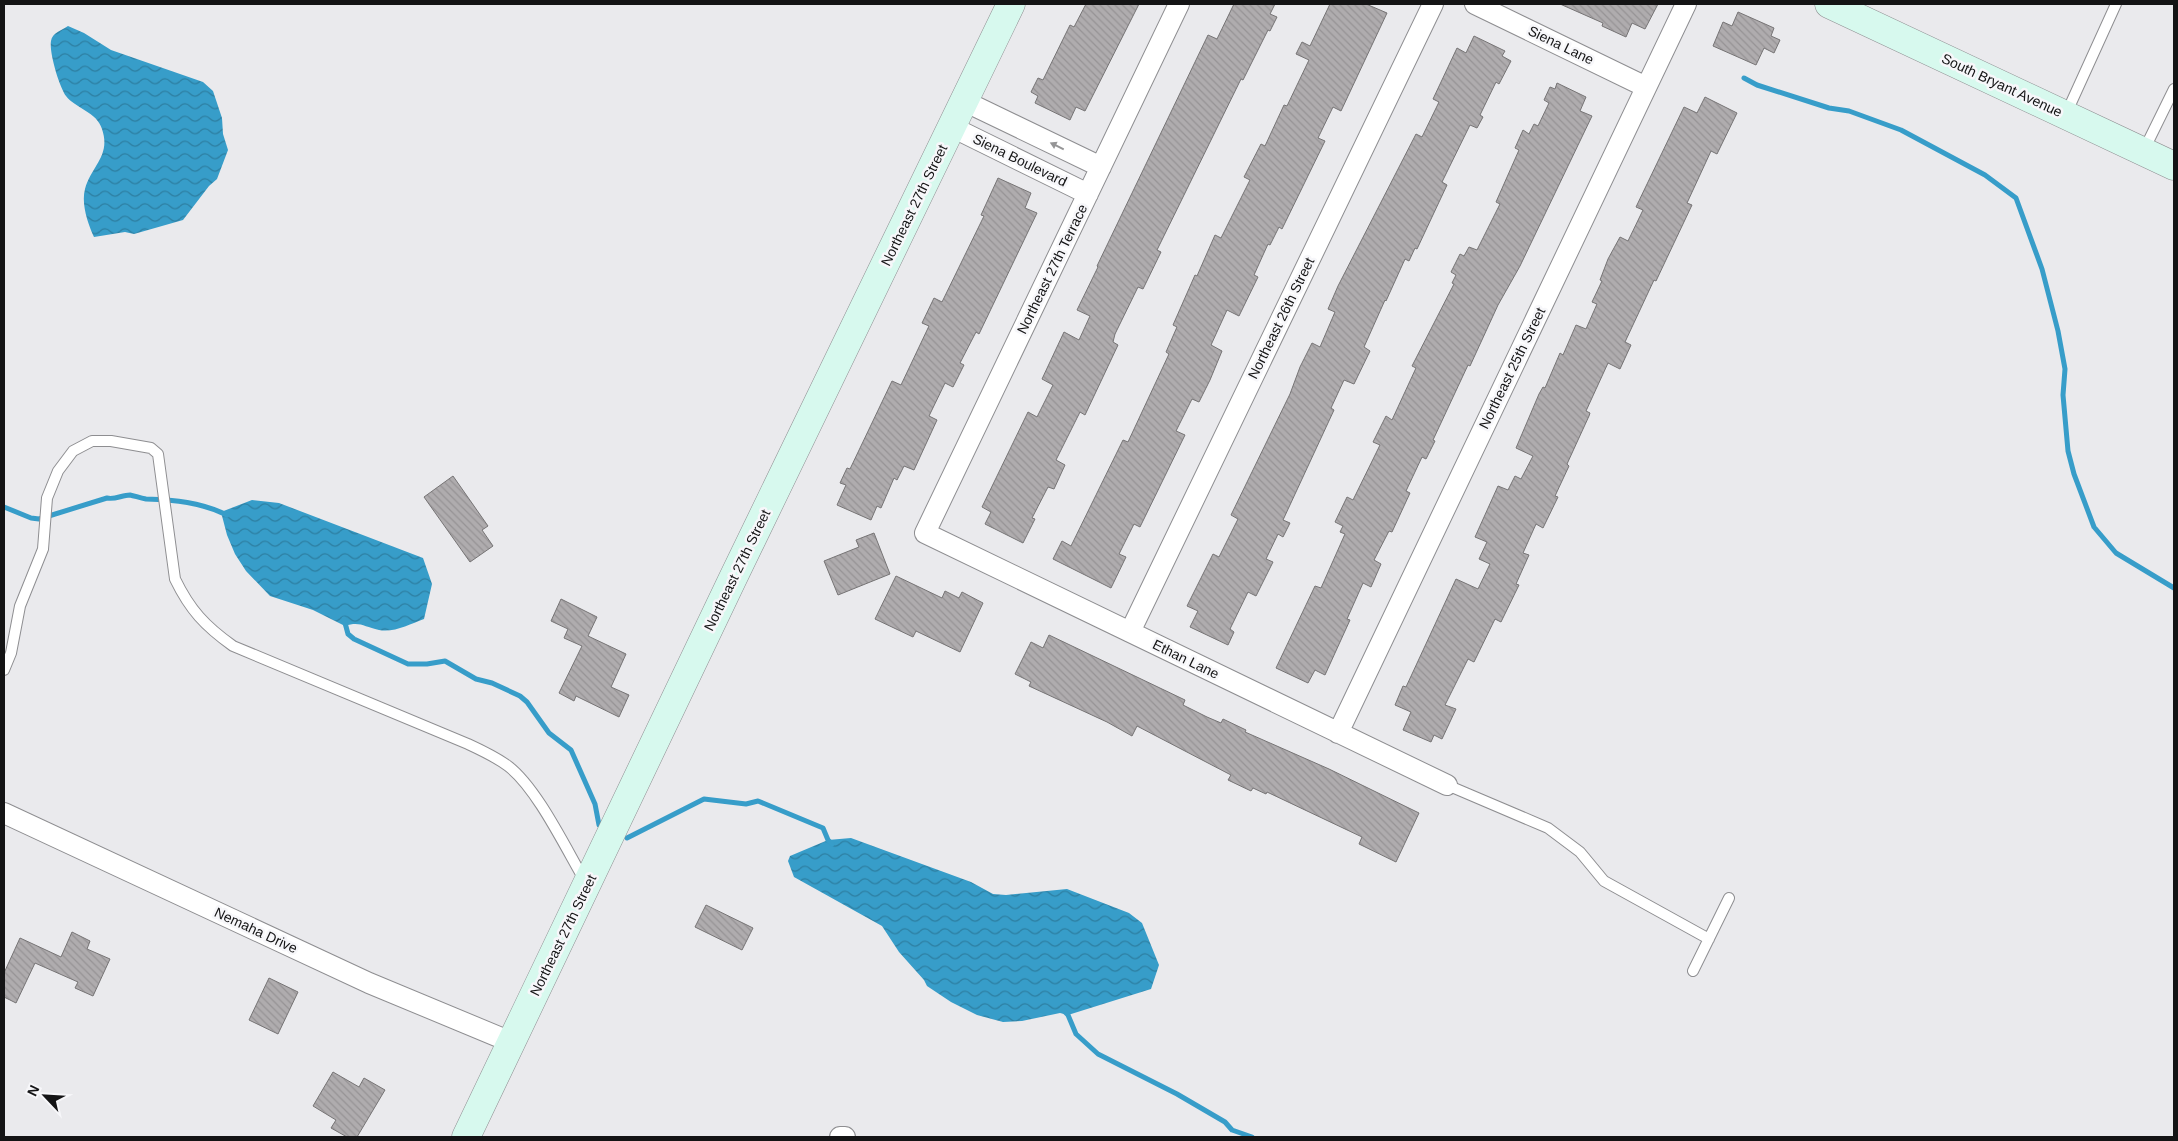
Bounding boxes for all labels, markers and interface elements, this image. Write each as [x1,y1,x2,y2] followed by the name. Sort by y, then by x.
[1526,22,1597,68] street label: Siena Lane
[1939,50,2065,120] street label: South Bryant Avenue
[970,130,1070,190] street label: Siena Boulevard
[878,142,950,268] street label: Northeast 27th Street
[1050,142,1064,150] one-way arrow
[1014,201,1090,336] street label: Northeast 27th Terrace
[1245,255,1317,381] street label: Northeast 26th Street
[1476,305,1548,431] street label: Northeast 25th Street
[701,507,773,633] street label: Northeast 27th Street
[1150,636,1222,682] street label: Ethan Lane
[527,872,599,998] street label: Northeast 27th Street
[212,904,300,956] street label: Nemaha Drive
[20,1071,70,1121] north arrow
[24,1083,43,1098] text: N

